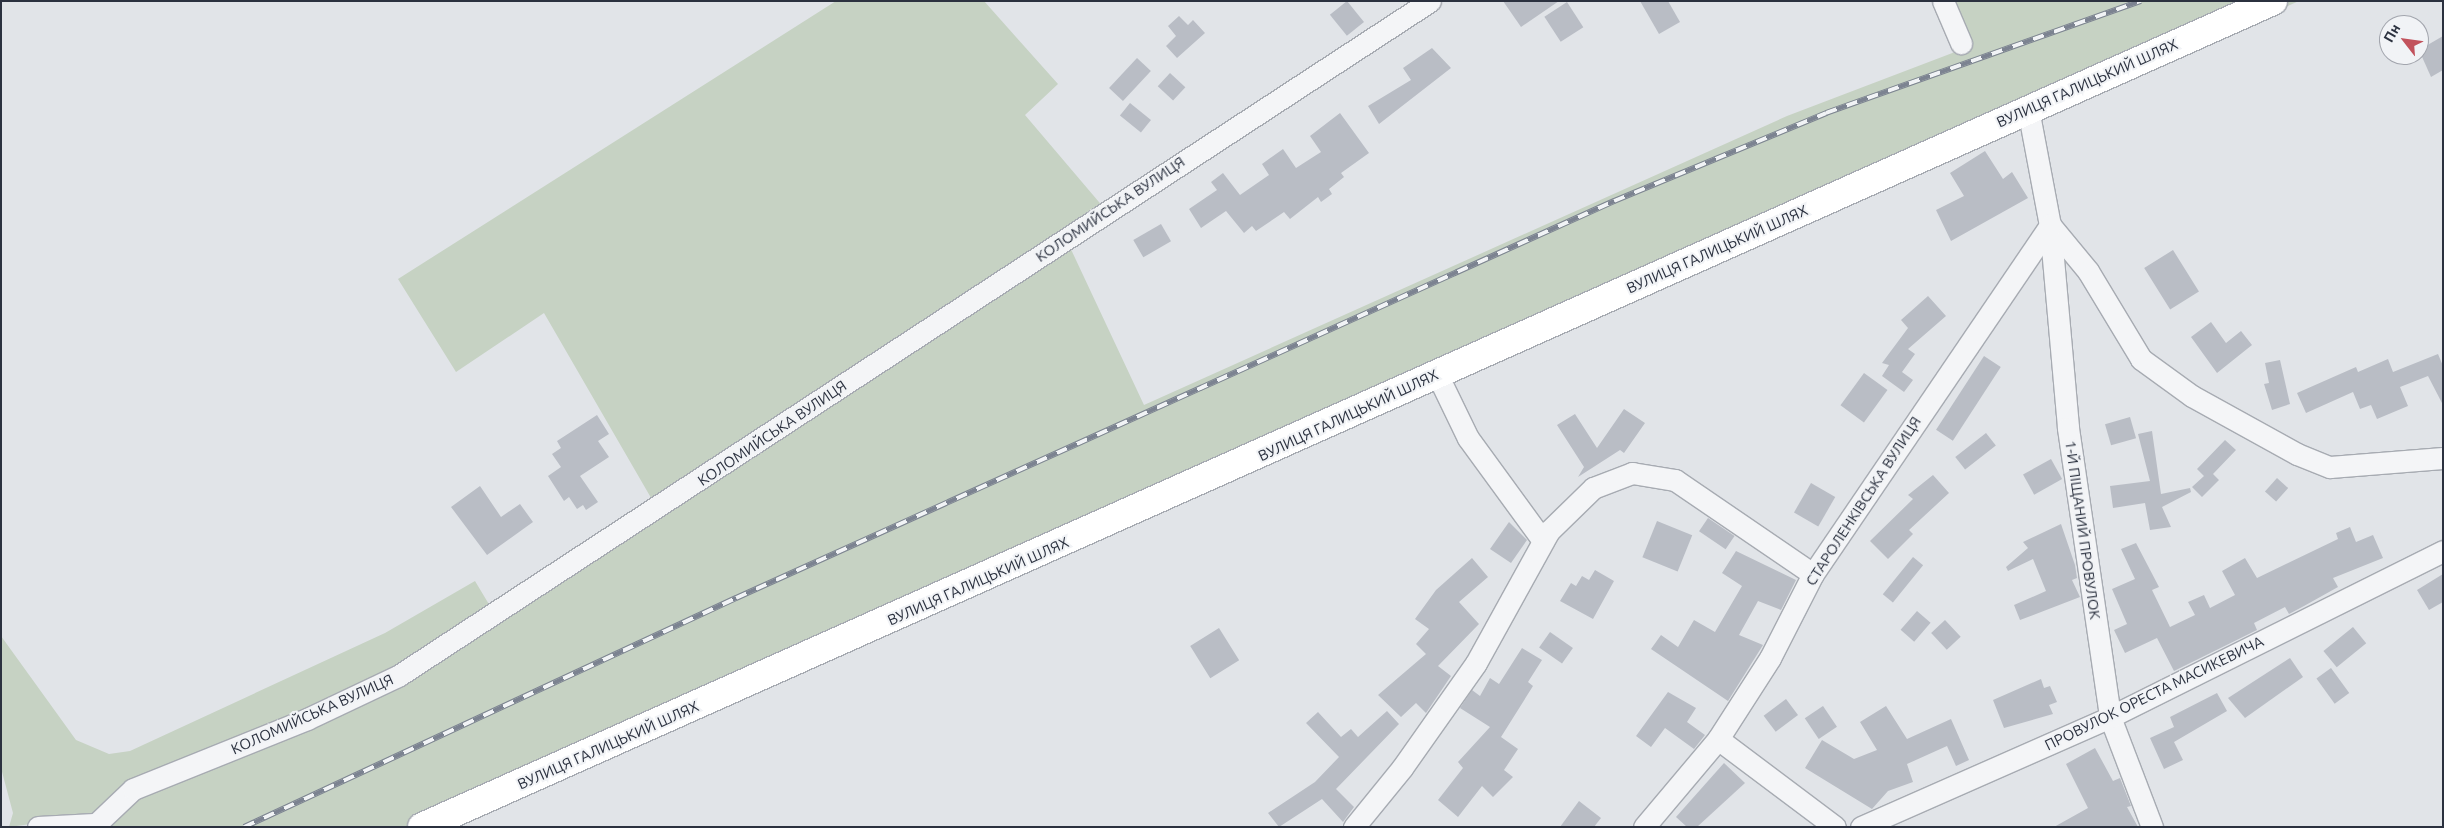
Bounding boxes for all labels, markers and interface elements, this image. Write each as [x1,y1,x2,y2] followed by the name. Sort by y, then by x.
[2379,15,2429,65] north arrow
[2380,21,2403,45] text: Пн
[1994,35,2180,131] street label: ВУЛИЦЯ ГАЛИЦЬКИЙ ШЛЯХ
[1032,152,1188,266] street label: КОЛОМИЙСЬКА ВУЛИЦЯ
[1624,201,1810,297] street label: ВУЛИЦЯ ГАЛИЦЬКИЙ ШЛЯХ
[1255,365,1441,465] street label: ВУЛИЦЯ ГАЛИЦЬКИЙ ШЛЯХ
[694,376,850,490] street label: КОЛОМИЙСЬКА ВУЛИЦЯ
[1802,413,1924,589] street label: СТАРОЛЕНКІВСЬКА ВУЛИЦЯ
[2062,439,2104,621] street label: 1-Й ПІЩАНИЙ ПРОВУЛОК
[885,533,1071,629] street label: ВУЛИЦЯ ГАЛИЦЬКИЙ ШЛЯХ
[2042,632,2266,754] street label: ПРОВУЛОК ОРЕСТА МАСИКЕВИЧА
[228,670,396,758] street label: КОЛОМИЙСЬКА ВУЛИЦЯ
[515,697,701,793] street label: ВУЛИЦЯ ГАЛИЦЬКИЙ ШЛЯХ

